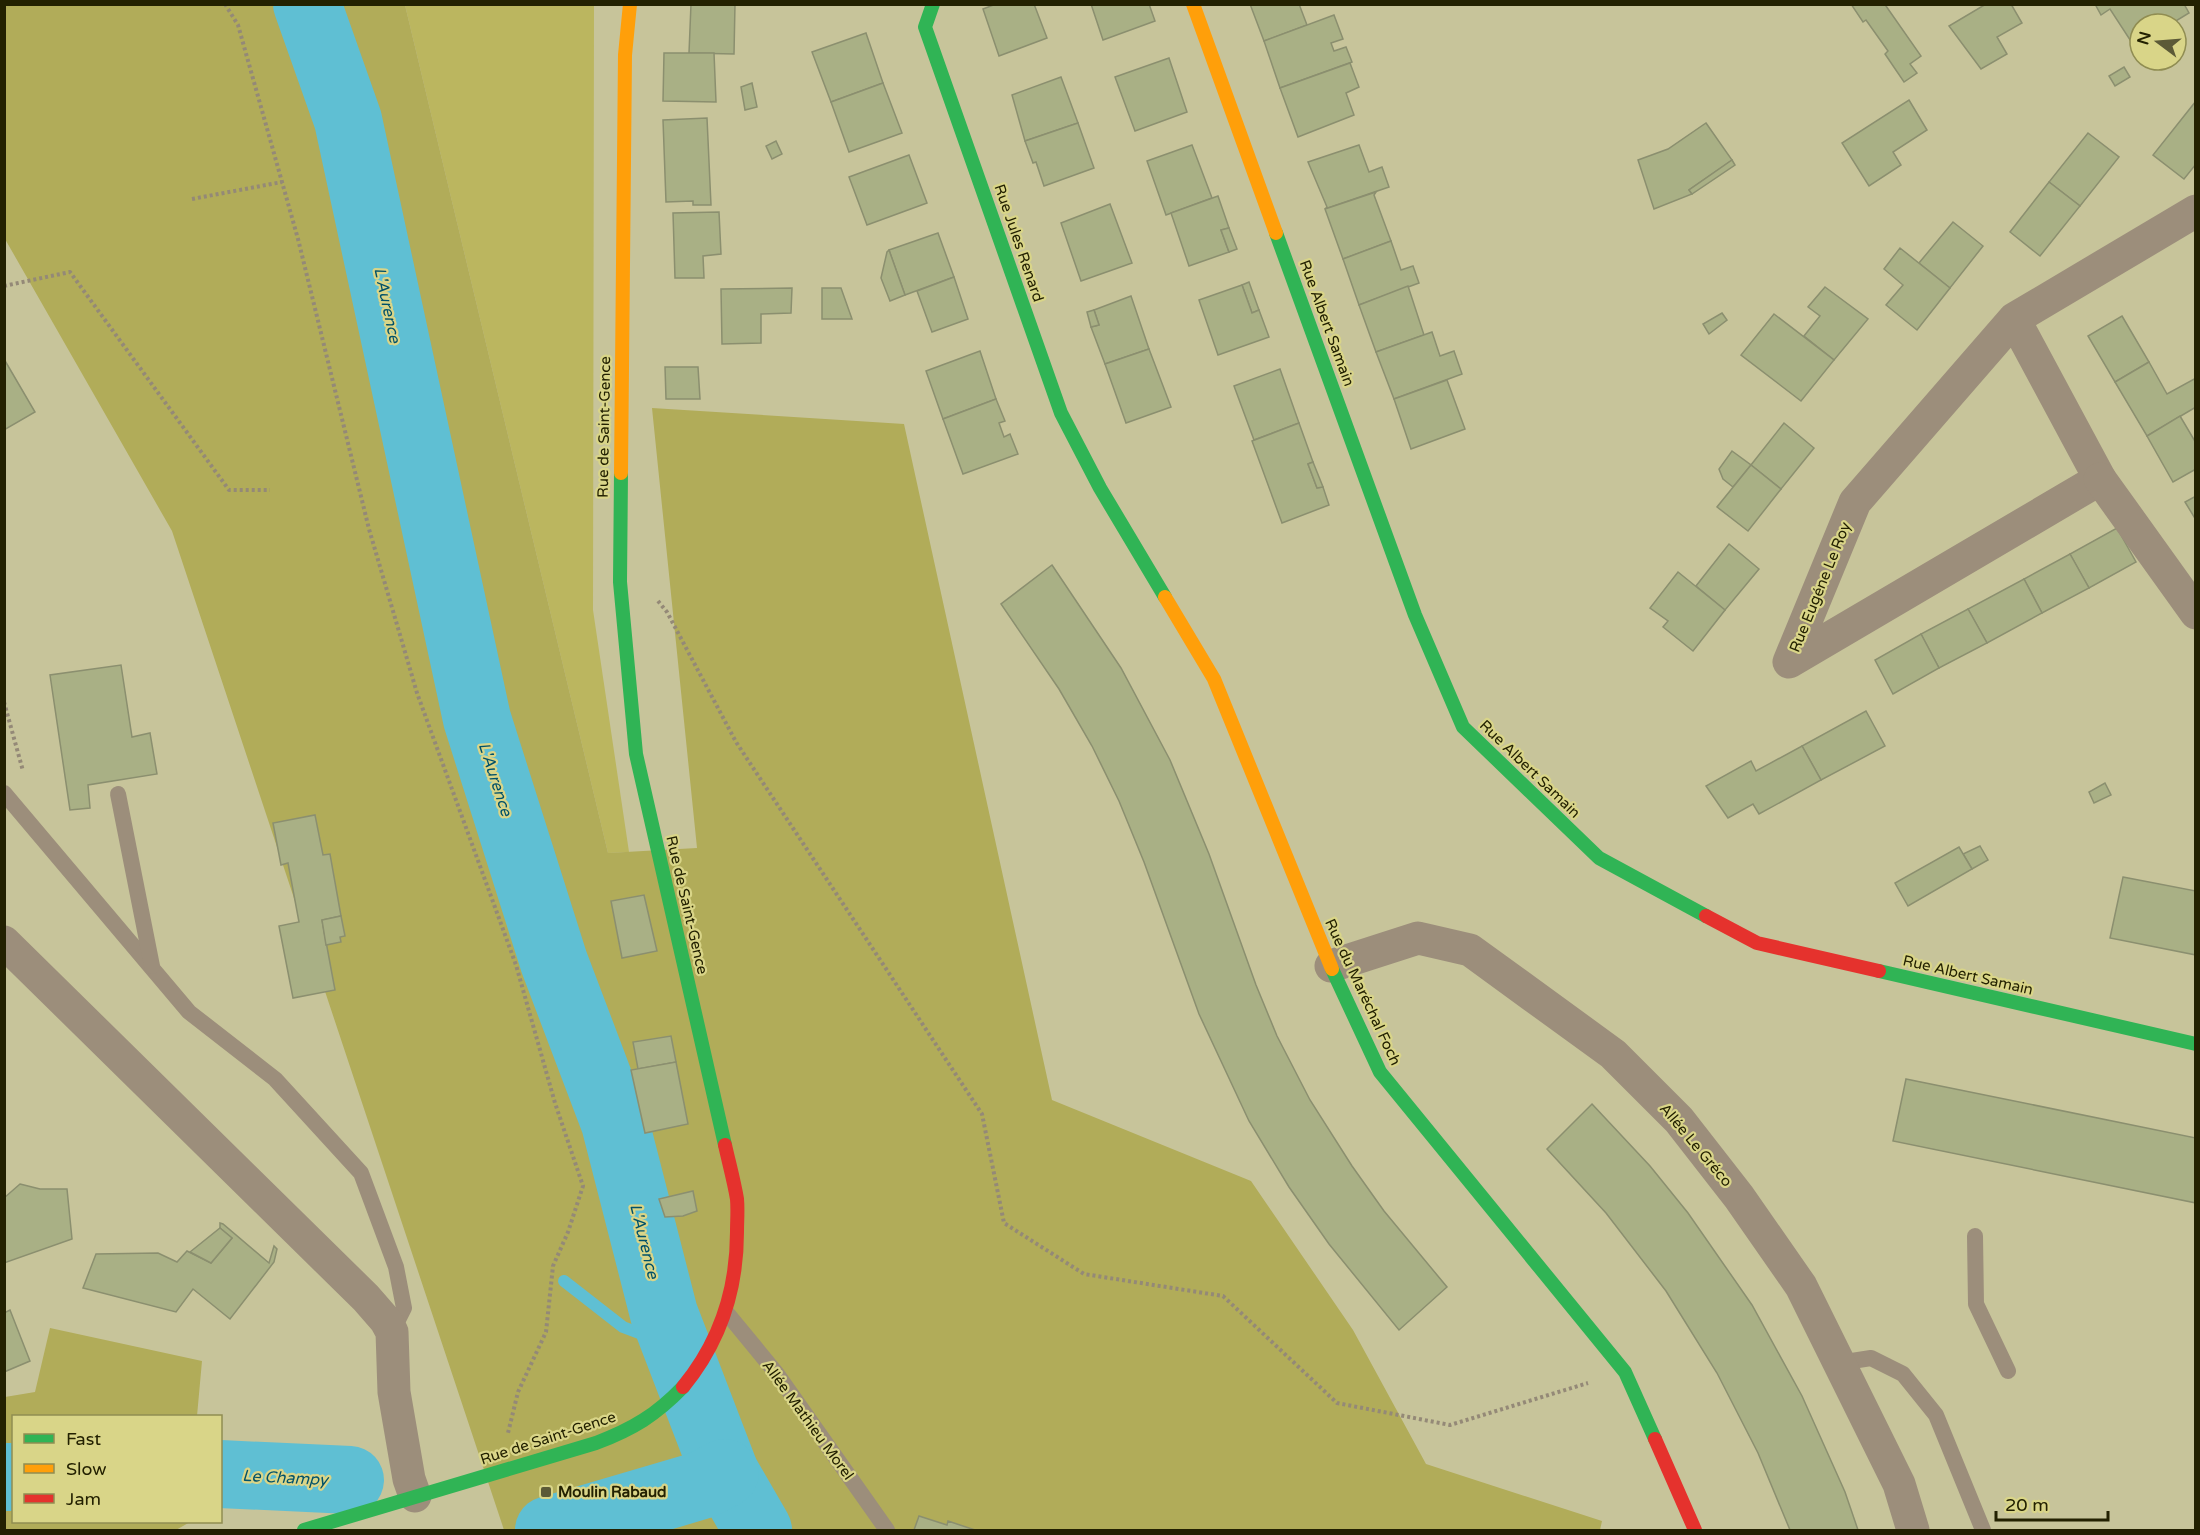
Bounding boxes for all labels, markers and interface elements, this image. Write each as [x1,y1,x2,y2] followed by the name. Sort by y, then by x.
[2128,12,2188,72] north arrow
[2133,29,2156,47] text: N
[990,182,1048,304] street label: Rue Jules Renard
[1296,257,1358,389] street label: Rue Albert Samain
[369,266,405,346] water label: L'Aurence
[594,356,614,498] street label: Rue de Saint-Gence
[1786,519,1854,655] street label: Rue Eugéne Le Roy
[1476,716,1584,822] street label: Rue Albert Samain
[474,740,517,820] water label: L'Aurence
[662,834,712,976] street label: Rue de Saint-Gence
[1321,916,1405,1068] street label: Rue du Maréchal Foch
[1901,951,2035,999] street label: Rue Albert Samain
[1656,1100,1736,1190] street label: Allée Le Gréco
[625,1202,663,1282] water label: L'Aurence
[759,1357,857,1483] street label: Allée Mathieu Morel
[478,1408,618,1468] street label: Rue de Saint-Gence
[12,1415,222,1523] legend
[66,1428,101,1450] text: Fast
[66,1458,107,1480] text: Slow
[242,1466,331,1490] water label: Le Champy
[558,1483,667,1501] place label: Moulin Rabaud
[1996,1484,2108,1522] scale bar
[539,1485,553,1499] marker: Moulin Rabaud
[66,1488,101,1510] text: Jam
[2005,1494,2049,1516] text: 20 m

